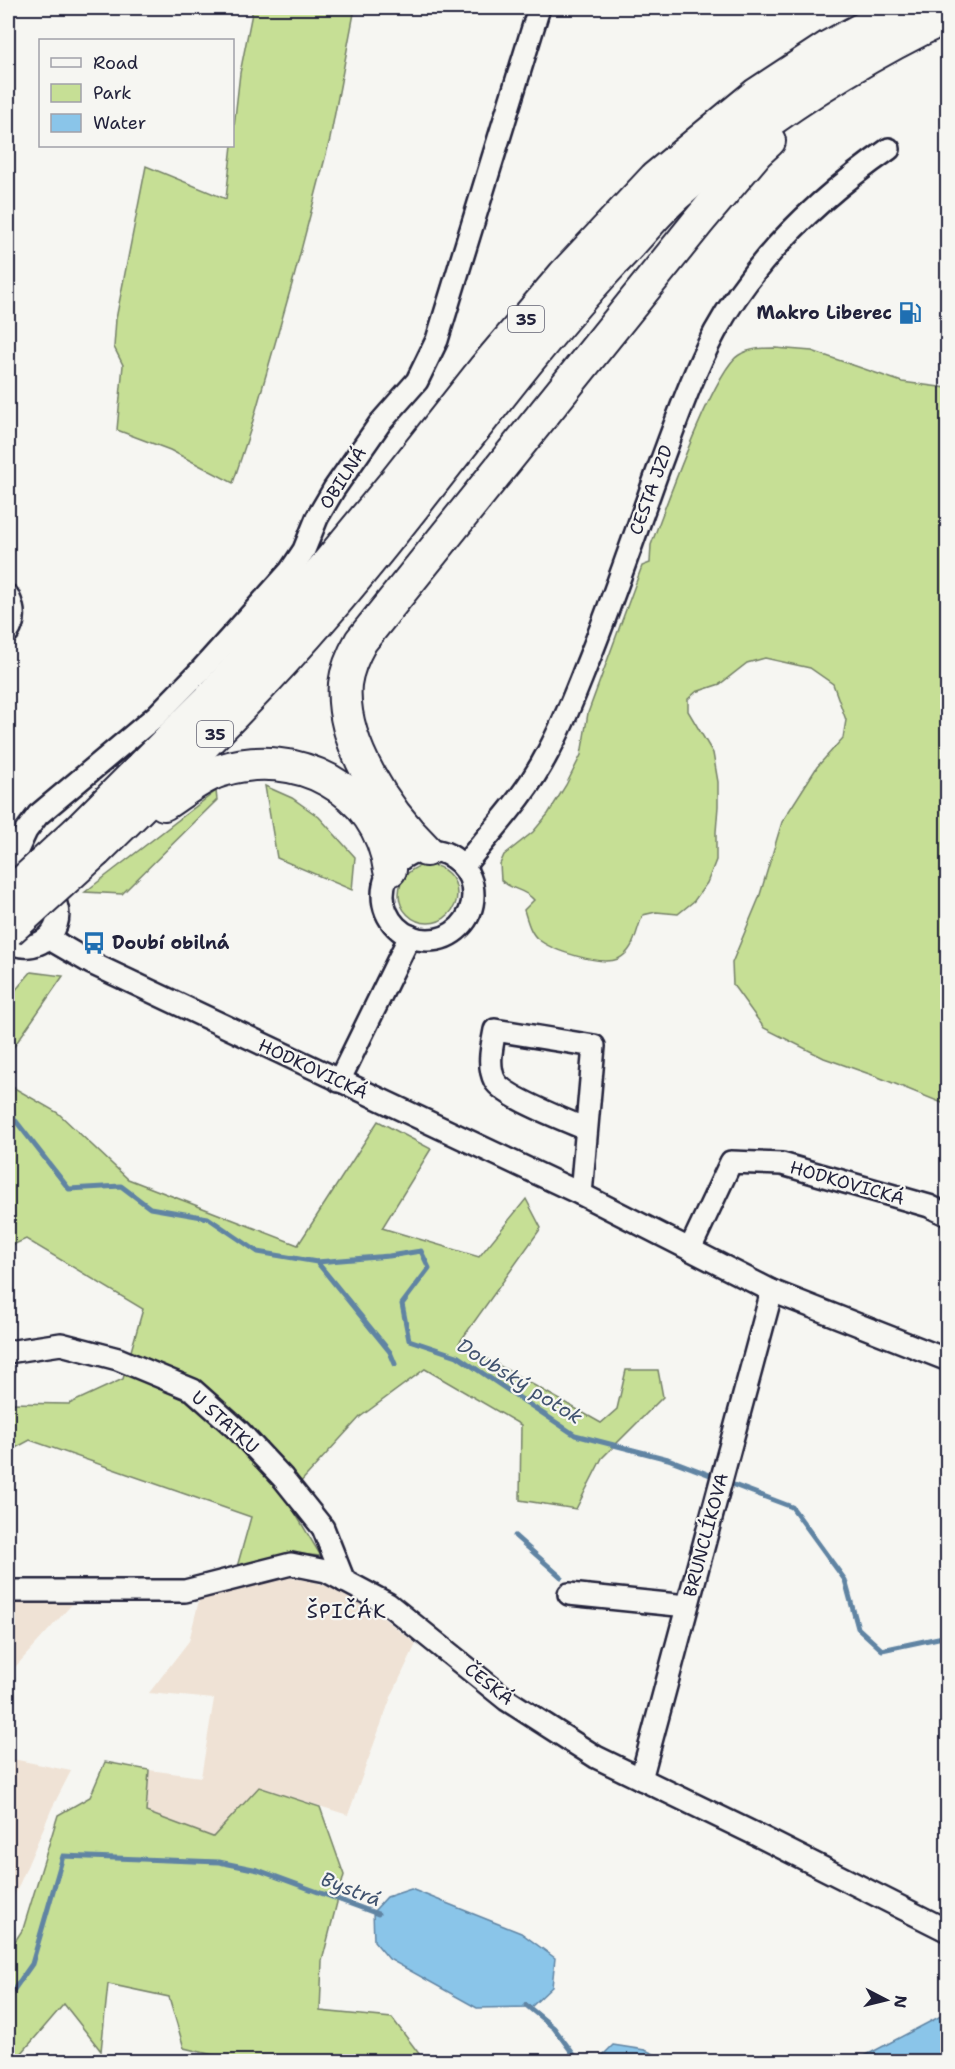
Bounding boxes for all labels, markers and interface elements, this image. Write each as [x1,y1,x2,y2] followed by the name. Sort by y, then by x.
[39,39,234,147] legend
[93,51,138,75] text: Road
[93,81,132,105] text: Park
[93,111,146,135] text: Water
[897,300,923,326] fuel station icon: Makro Liberec
[757,301,892,325] place label: Makro Liberec
[508,306,544,332] road number: 35
[314,442,372,514] street label: OBILNÁ
[624,442,678,538] street label: CESTA JZD
[197,721,233,747] road number: 35
[81,930,107,956] bus stop icon: Doubí obilná
[112,931,230,955] place label: Doubí obilná
[254,1033,372,1105] street label: HODKOVICKÁ
[787,1155,907,1211] street label: HODKOVICKÁ
[452,1332,588,1430] water label: Doubský potok
[186,1385,264,1459] street label: U STATKU
[678,1470,734,1600] street label: BRUNCLÍKOVA
[307,1598,387,1624] district label: ŠPIČÁK
[460,1657,518,1711] street label: ČESKÁ
[317,1866,385,1912] water label: Bystrá
[856,1970,916,2030] north arrow
[889,1994,912,2009] text: N

